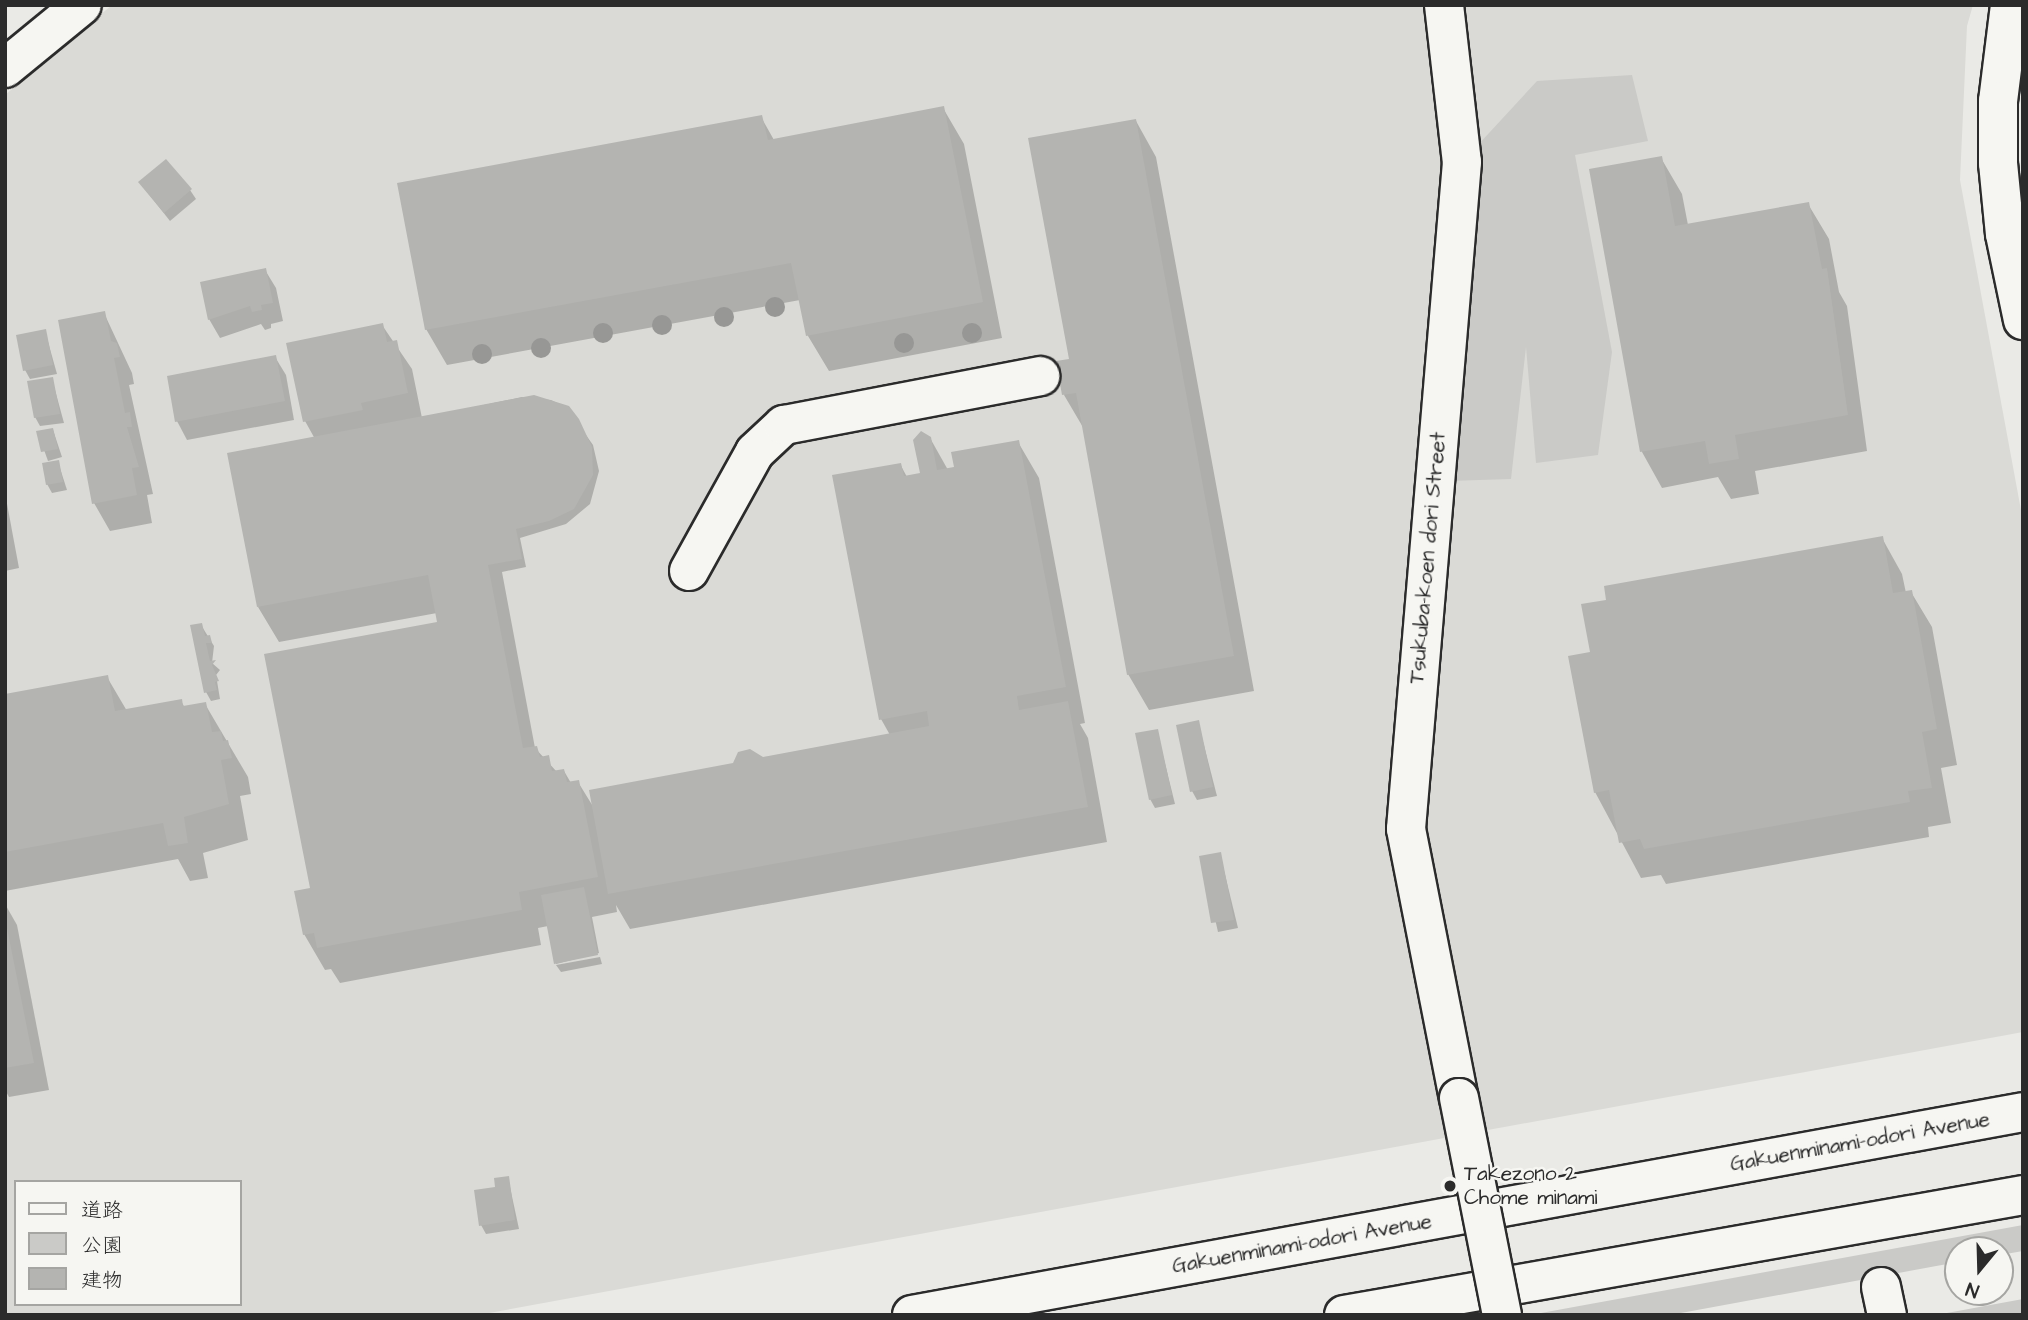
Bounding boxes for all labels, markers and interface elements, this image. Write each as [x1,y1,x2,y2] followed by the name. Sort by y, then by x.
[1404,431,1452,685] street label: Tsukuba-koen dori Street
[1728,1107,1992,1177] street label: Gakuenminami-odori Avenue
[1464,1161,1597,1211] place label: Takezono 2 Chome minami
[1442,1178,1458,1194] marker: Takezono 2 Chome minami
[14,1180,242,1306] legend
[81,1196,123,1225] text: 道路
[1170,1209,1434,1279] street label: Gakuenminami-odori Avenue
[81,1231,123,1260] text: 公園
[1944,1236,2014,1306] north arrow
[81,1266,123,1295] text: 建物
[1963,1275,1983,1304] text: N

